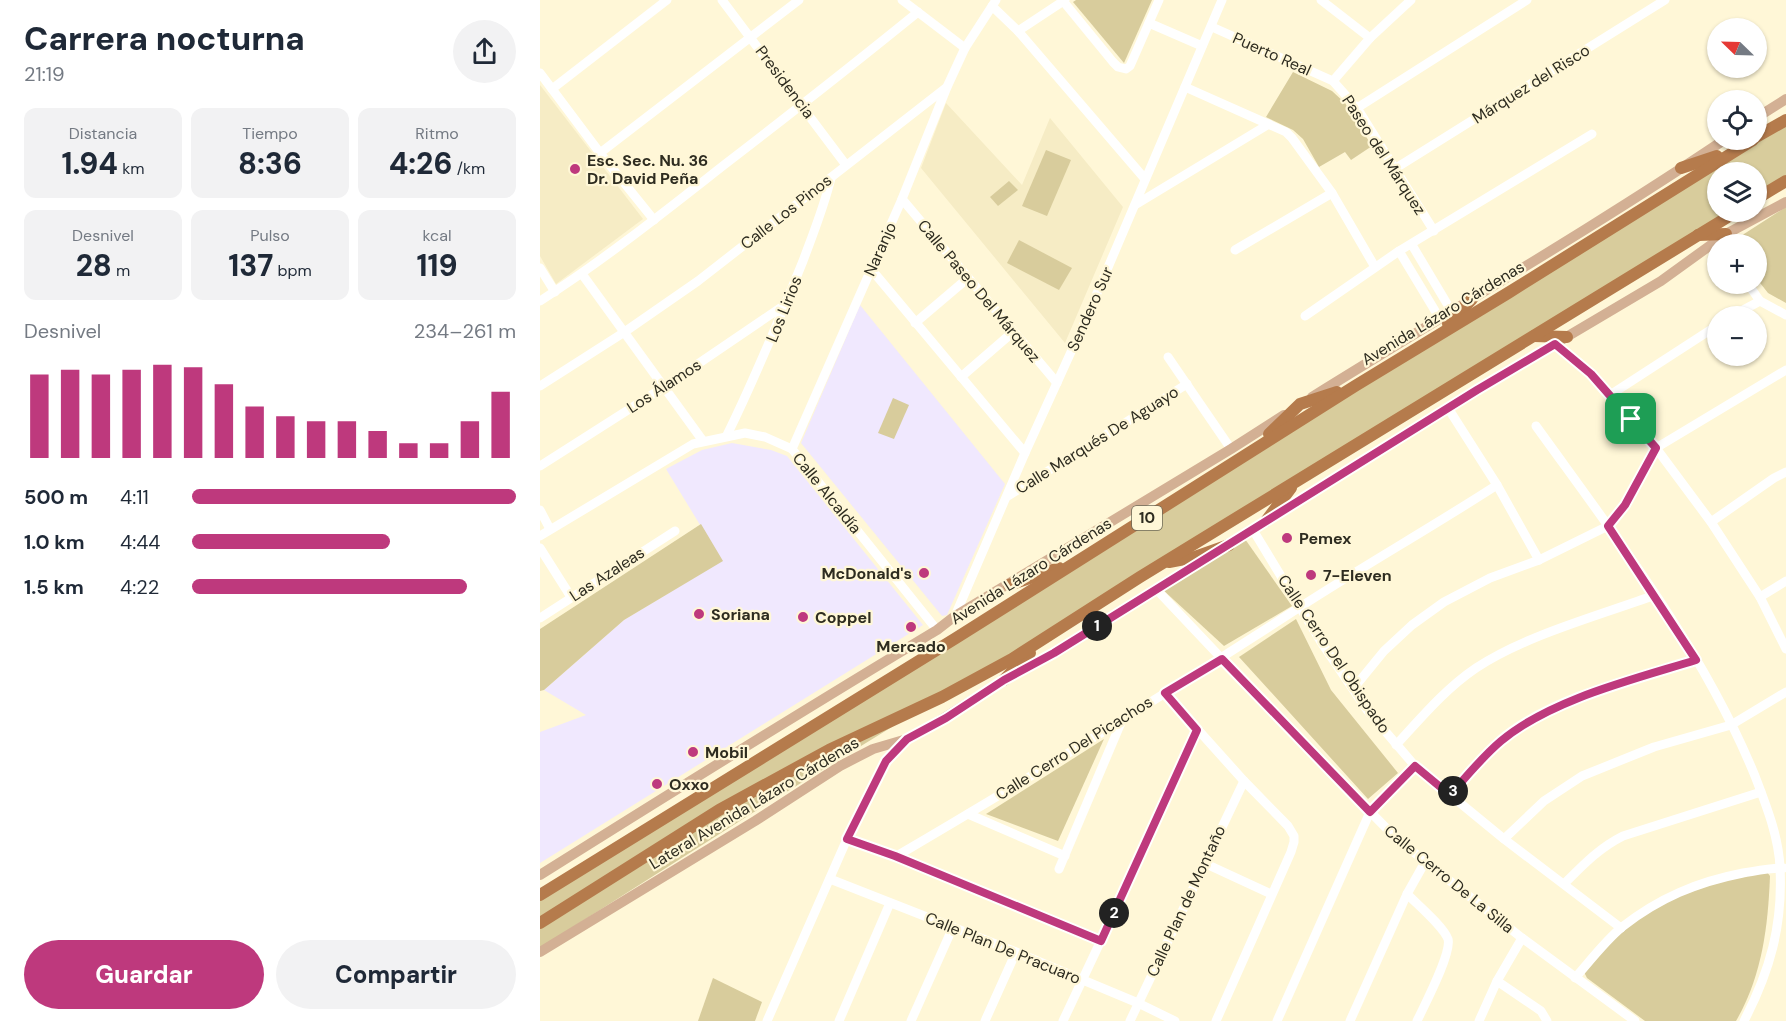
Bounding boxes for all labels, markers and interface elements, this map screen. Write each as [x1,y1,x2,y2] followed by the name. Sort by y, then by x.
[24,17,305,60] text: Carrera nocturna
[1707,18,1767,78] north arrow
[1707,18,1767,366] map controls
[453,20,516,83] button: share
[1230,27,1314,81] street label: Puerto Real
[1468,39,1594,129] street label: Márquez del Risco
[751,41,819,123] street label: Presidencia
[24,61,65,87] text: 21:19
[1707,90,1767,150] button: locate
[1337,91,1431,219] street label: Paseo del Márquez
[69,123,137,144] text: Distancia
[242,123,298,144] text: Tiempo
[415,123,459,144] text: Ritmo
[61,144,118,183] text: 1.94
[238,144,302,183] text: 8:36
[389,144,452,183] text: 4:26
[587,150,708,189] place label: Esc. Sec. Nu. 36 Dr. David Peña
[118,158,145,179] text: km
[452,158,485,179] text: /km
[568,162,582,176] marker: Esc. Sec. Nu. 36 Dr. David Peña
[1707,162,1767,222] button: layers
[736,170,836,254] street label: Calle Los Pinos
[913,215,1045,367] street label: Calle Paseo Del Márquez
[859,219,901,279] street label: Naranjo
[72,225,134,246] text: Desnivel
[250,225,290,246] text: Pulso
[423,225,451,246] text: kcal
[1707,234,1767,294] button: +
[76,246,112,285] text: 28
[228,246,273,285] text: 137
[416,246,458,285] text: 119
[1358,256,1528,370] street label: Avenida Lázaro Cárdenas
[112,260,130,281] text: m
[273,260,312,281] text: bpm
[1062,263,1118,355] street label: Sendero Sur
[761,273,807,345] street label: Los Lirios
[1707,306,1767,366] button: −
[24,318,101,344] text: Desnivel
[414,318,516,344] text: 234–261 m
[623,354,705,418] street label: Los Álamos
[1012,381,1182,499] street label: Calle Marqués De Aguayo
[1605,393,1656,444] pin
[1614,402,1647,435] icon: arrive
[788,448,866,538] street label: Calle Alcaldía
[24,484,88,510] text: 500 m
[120,484,149,510] text: 4:11
[1132,506,1162,530] road number: 10
[946,513,1116,629] street label: Avenida Lázaro Cárdenas
[1299,528,1351,549] place label: Pemex
[24,529,85,555] text: 1.0 km
[120,529,160,555] text: 4:44
[1280,531,1294,545] marker: Pemex
[565,542,649,606] street label: Las Azaleas
[821,563,912,584] place label: McDonald's
[1323,565,1392,586] place label: 7-Eleven
[917,566,931,580] marker: McDonald's
[1304,568,1318,582] marker: 7-Eleven
[1273,571,1395,737] street label: Calle Cerro Del Obispado
[24,574,84,600] text: 1.5 km
[120,574,159,600] text: 4:22
[711,604,770,625] place label: Soriana
[692,607,706,621] marker: Soriana
[815,607,871,628] place label: Coppel
[796,610,810,624] marker: Coppel
[1082,611,1112,641] pin: 1
[1094,615,1100,636] text: 1
[904,620,918,634] marker: Mercado
[876,636,946,657] place label: Mercado
[992,691,1156,805] street label: Calle Cerro Del Picachos
[645,732,863,874] street label: Lateral Avenida Lázaro Cárdenas
[705,742,748,763] place label: Mobil
[686,745,700,759] marker: Mobil
[669,774,709,795] place label: Oxxo
[1438,776,1468,806] pin: 3
[650,777,664,791] marker: Oxxo
[1448,780,1458,801] text: 3
[1380,820,1518,938] street label: Calle Cerro De La Silla
[1142,822,1230,980] street label: Calle Plan de Montaño
[1099,898,1129,928] pin: 2
[1109,902,1119,923] text: 2
[922,907,1084,989] street label: Calle Plan De Pracuaro
[24,940,264,1009] button: Guardar
[276,940,516,1009] button: Compartir

